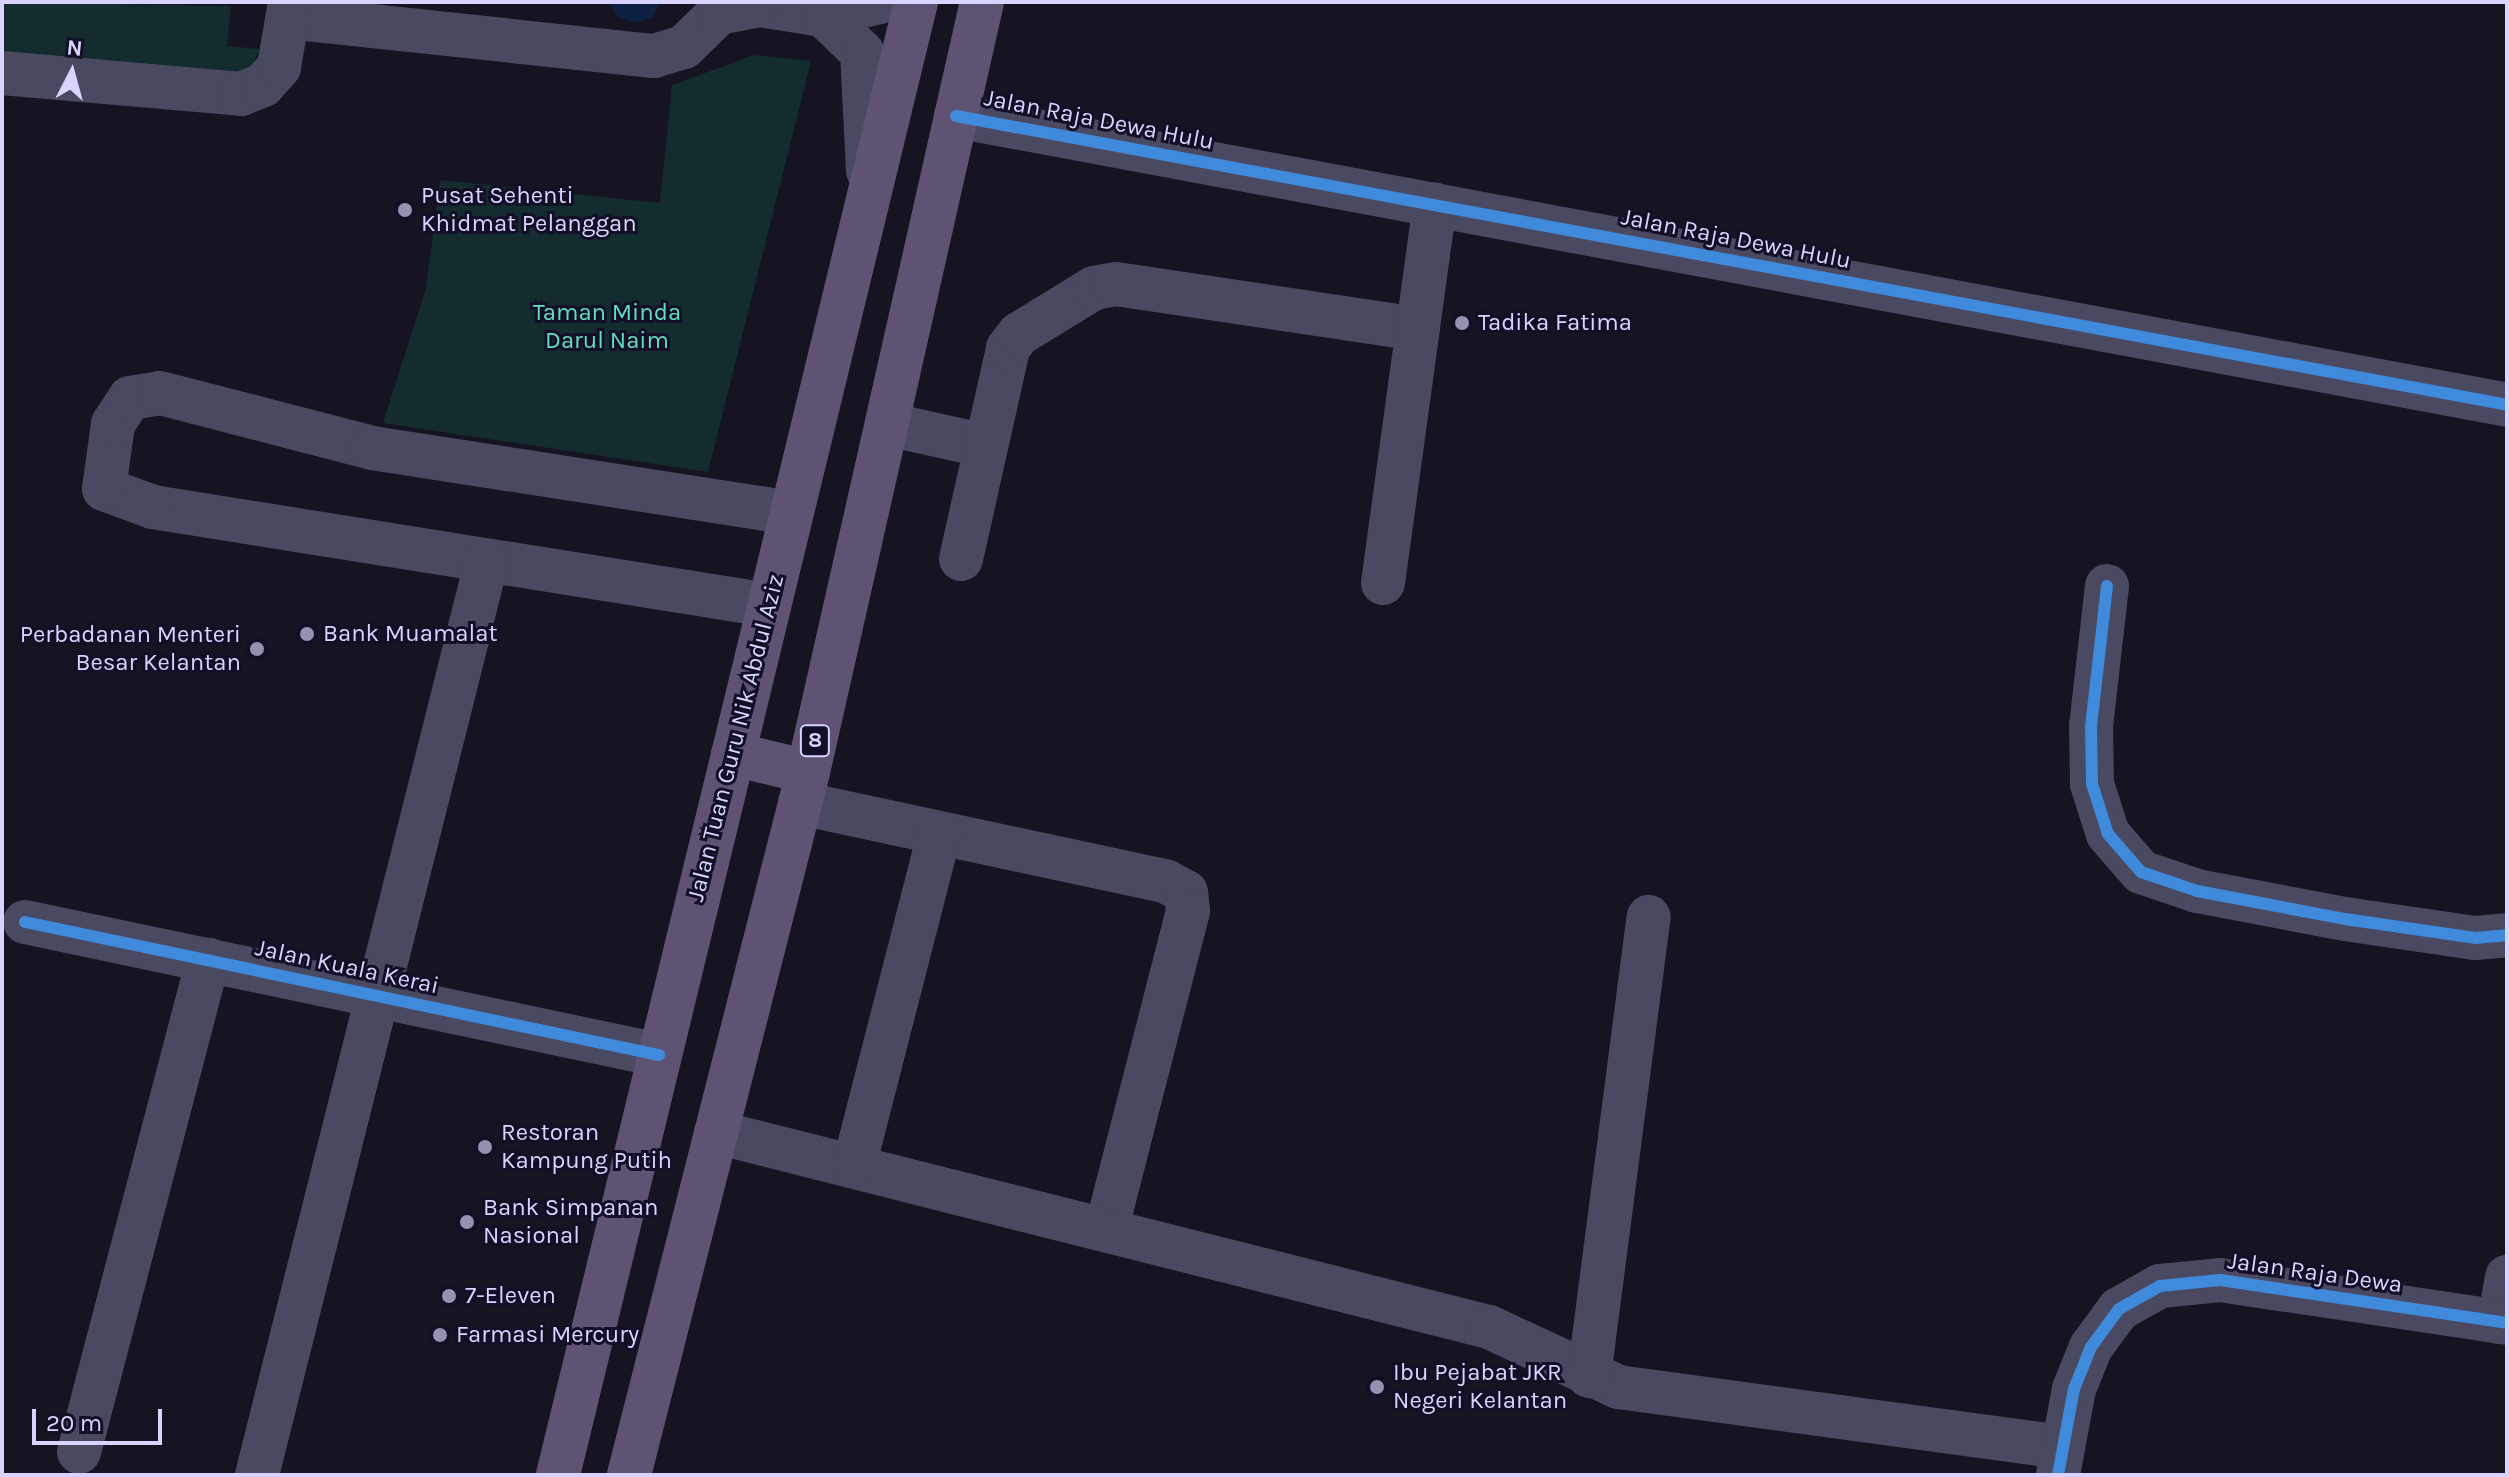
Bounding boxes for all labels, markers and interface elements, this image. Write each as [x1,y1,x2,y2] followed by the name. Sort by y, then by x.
[32,32,112,112] north arrow
[65,34,84,62] text: N
[982,84,1216,156] street label: Jalan Raja Dewa Hulu
[421,182,637,238] place label: Pusat Sehenti Khidmat Pelanggan
[396,201,414,219] marker: Pusat Sehenti Khidmat Pelanggan
[1619,203,1853,275] street label: Jalan Raja Dewa Hulu
[533,299,681,355] park label: Taman Minda Darul Naim
[1478,309,1632,337] place label: Tadika Fatima
[1453,314,1471,332] marker: Tadika Fatima
[681,572,791,904] street label: Jalan Tuan Guru Nik Abdul Aziz
[323,620,498,648] place label: Bank Muamalat
[20,621,241,677] place label: Perbadanan Menteri Besar Kelantan
[298,625,316,643] marker: Bank Muamalat
[248,640,266,658] marker: Perbadanan Menteri Besar Kelantan
[799,723,831,759] road number: 8
[253,933,441,1001] street label: Jalan Kuala Kerai
[501,1119,672,1175] place label: Restoran Kampung Putih
[476,1138,494,1156] marker: Restoran Kampung Putih
[483,1194,658,1250] place label: Bank Simpanan Nasional
[458,1213,476,1231] marker: Bank Simpanan Nasional
[2226,1246,2404,1300] street label: Jalan Raja Dewa
[465,1282,556,1310] place label: 7-Eleven
[440,1287,458,1305] marker: 7-Eleven
[456,1321,639,1349] place label: Farmasi Mercury
[431,1326,449,1344] marker: Farmasi Mercury
[1393,1359,1567,1415] place label: Ibu Pejabat JKR Negeri Kelantan
[1368,1378,1386,1396] marker: Ibu Pejabat JKR Negeri Kelantan
[36,1393,166,1443] scale bar
[46,1409,102,1437] text: 20 m

